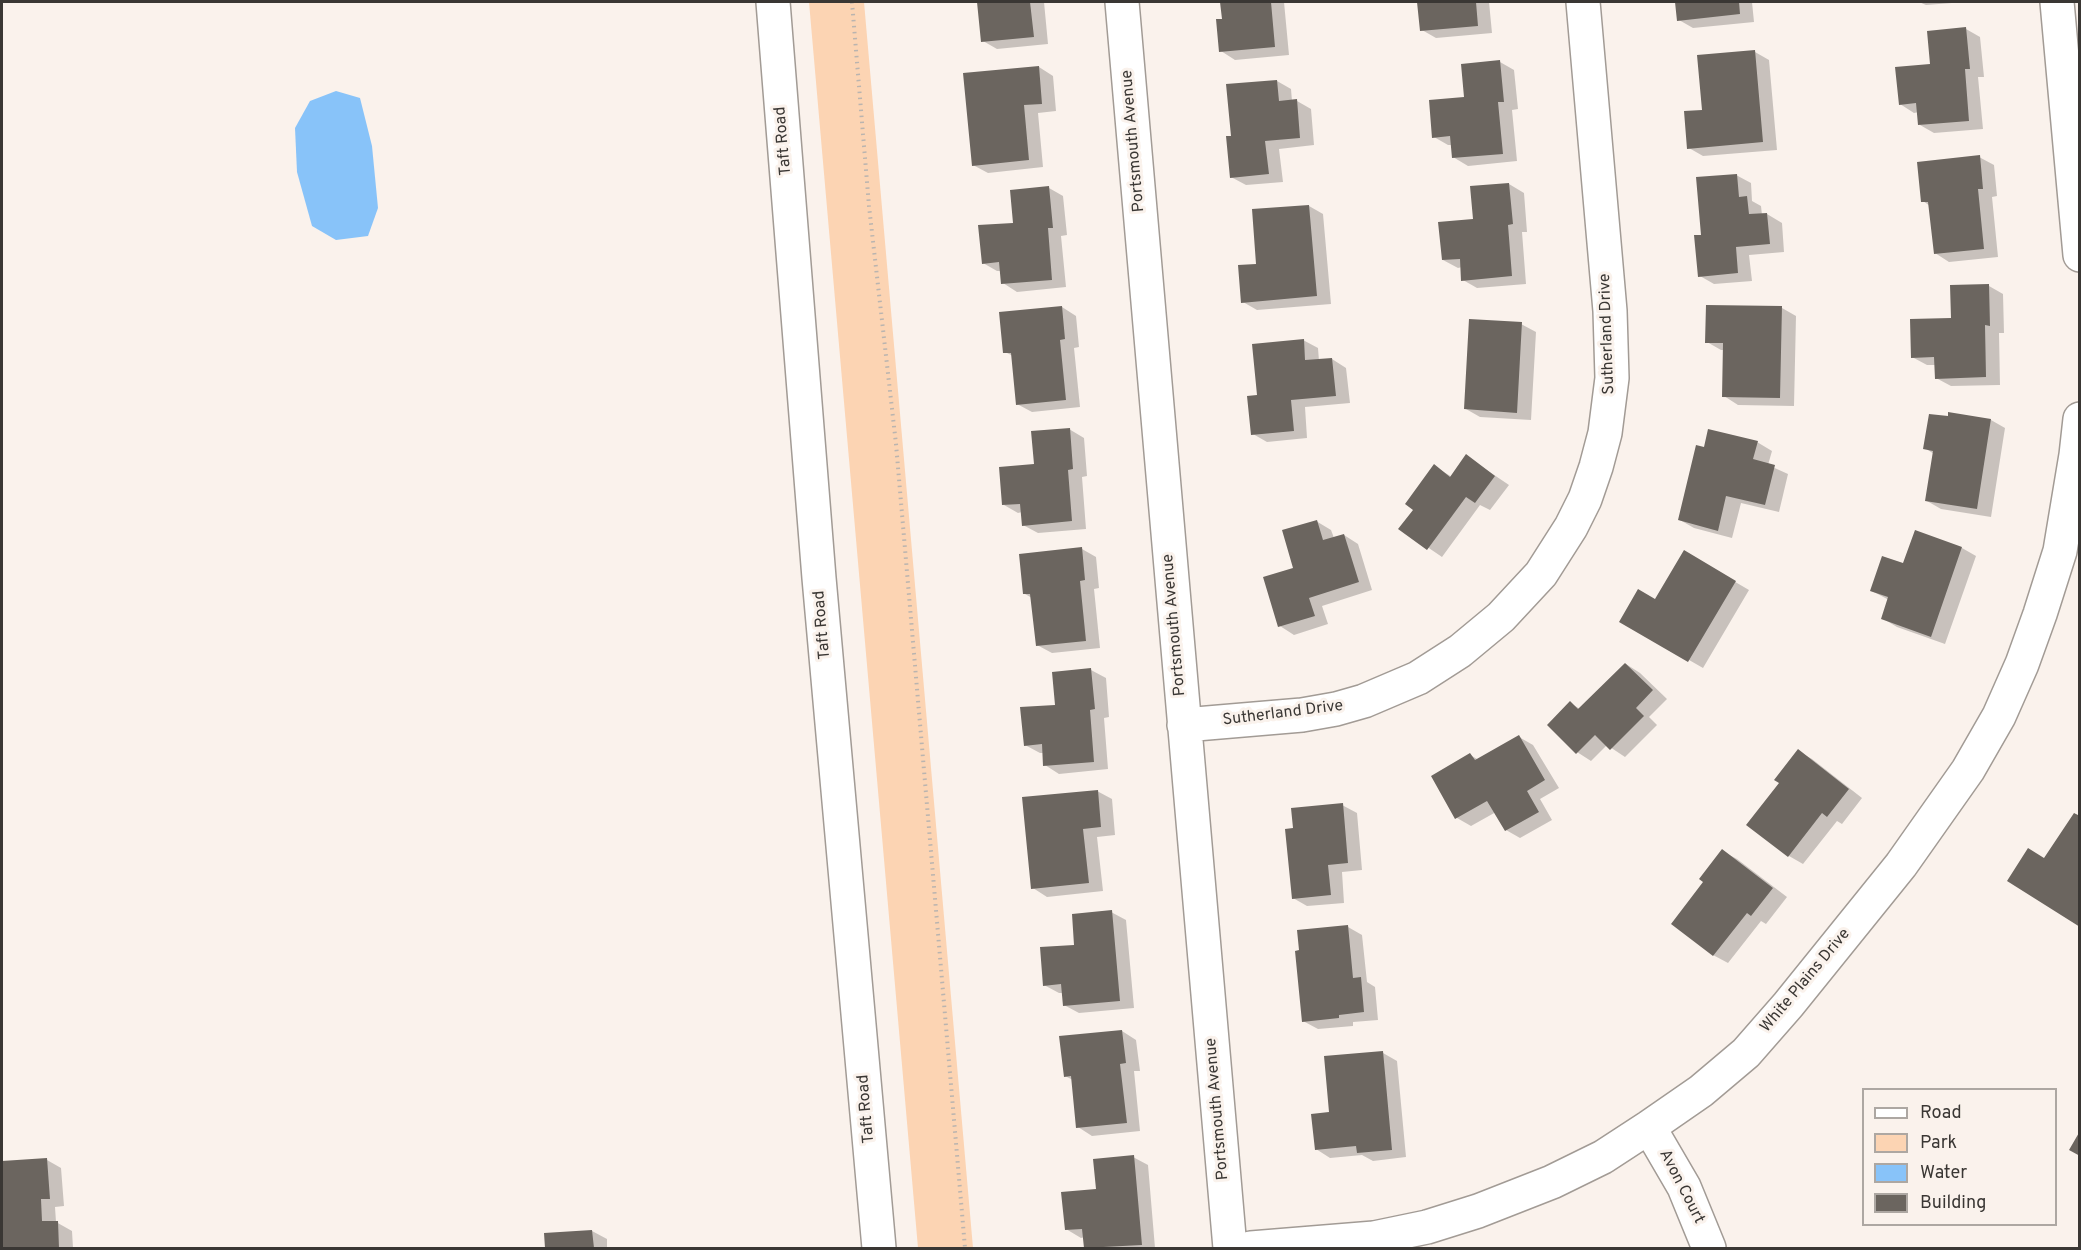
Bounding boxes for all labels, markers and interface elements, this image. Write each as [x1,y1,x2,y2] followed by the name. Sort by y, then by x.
[1118,69,1150,213] street label: Portsmouth Avenue
[771,106,797,176] street label: Taft Road
[1596,273,1620,395] street label: Sutherland Drive
[1159,553,1191,697] street label: Portsmouth Avenue
[810,590,836,660] street label: Taft Road
[1222,697,1344,731] street label: Sutherland Drive
[1757,925,1855,1037] street label: White Plains Drive
[1202,1037,1234,1181] street label: Portsmouth Avenue
[854,1074,880,1144] street label: Taft Road
[1862,1088,2057,1226] legend
[1920,1102,1962,1125] text: Road
[1920,1132,1957,1155] text: Park
[1654,1147,1708,1227] street label: Avon Court
[1920,1162,1967,1185] text: Water
[1920,1192,1986,1215] text: Building

